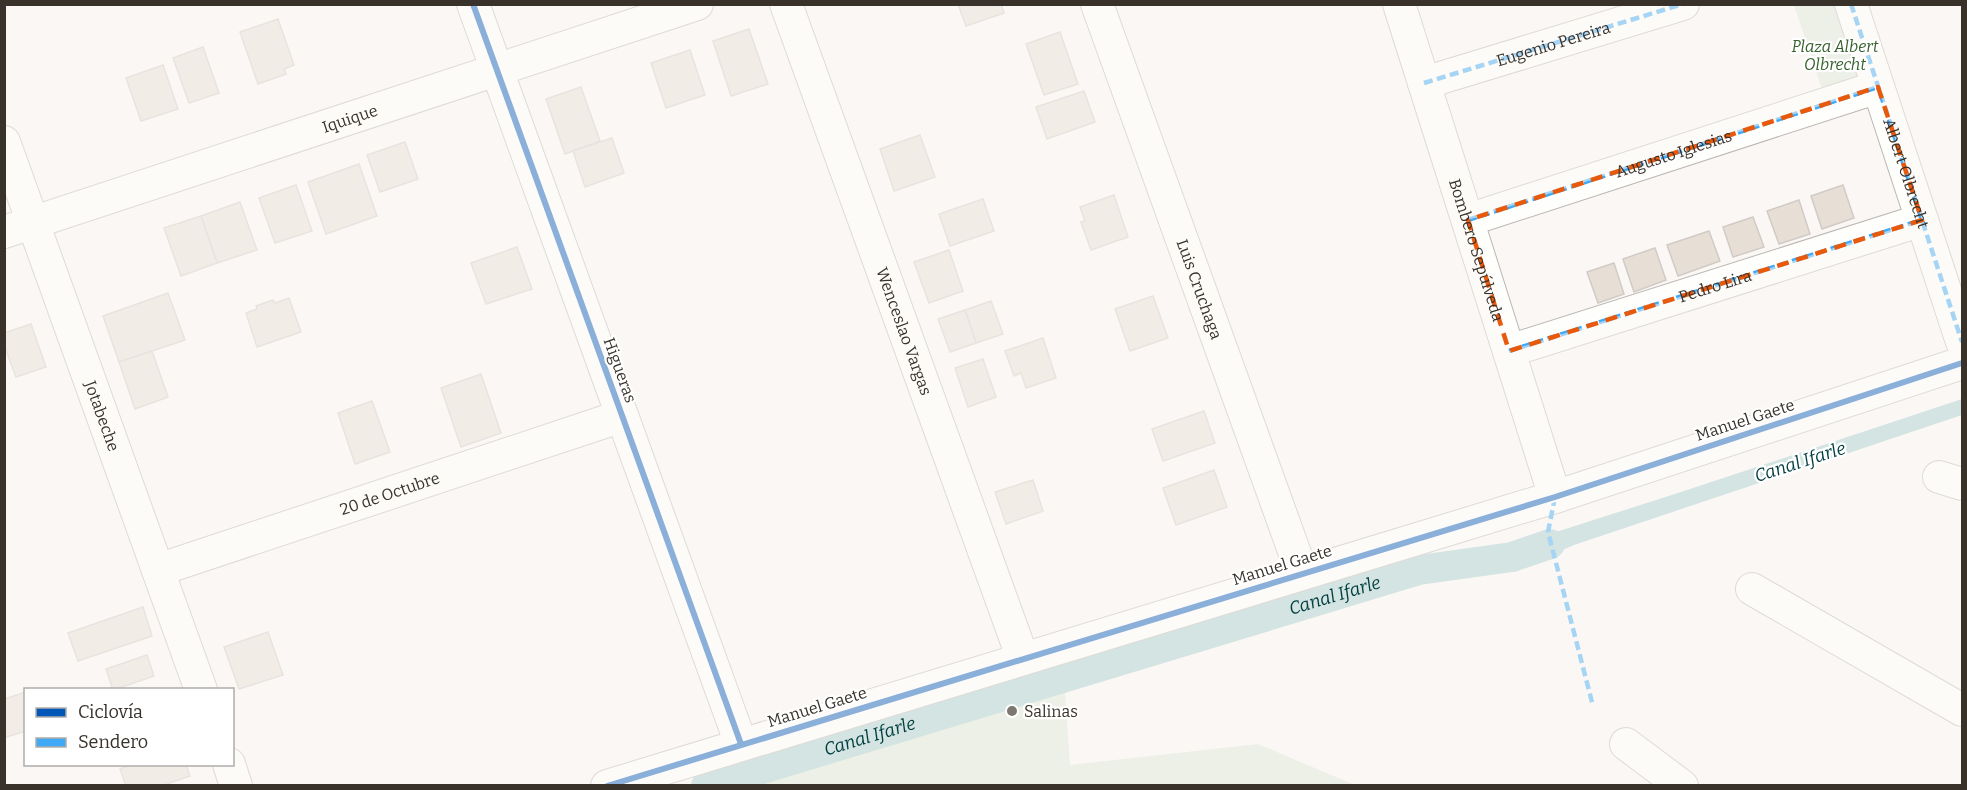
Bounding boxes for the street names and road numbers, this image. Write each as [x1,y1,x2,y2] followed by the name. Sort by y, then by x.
[1494,17,1613,70] street label: Eugenio Pereira
[320,100,380,136] street label: Iquique
[1880,116,1934,231] street label: Albert Olbrecht
[1613,126,1734,181] street label: Augusto Iglesias
[1445,176,1508,324] street label: Bombero Sepúlveda
[1173,236,1227,342] street label: Luis Cruchaga
[873,265,936,398] street label: Wenceslao Vargas
[1676,265,1754,306] street label: Pedro Lira
[599,335,641,405] street label: Higueras
[81,377,124,454] street label: Jotabeche
[1693,395,1797,445] street label: Manuel Gaete
[337,468,442,519] street label: 20 de Octubre
[1230,541,1334,589] street label: Manuel Gaete
[765,683,869,731] street label: Manuel Gaete

